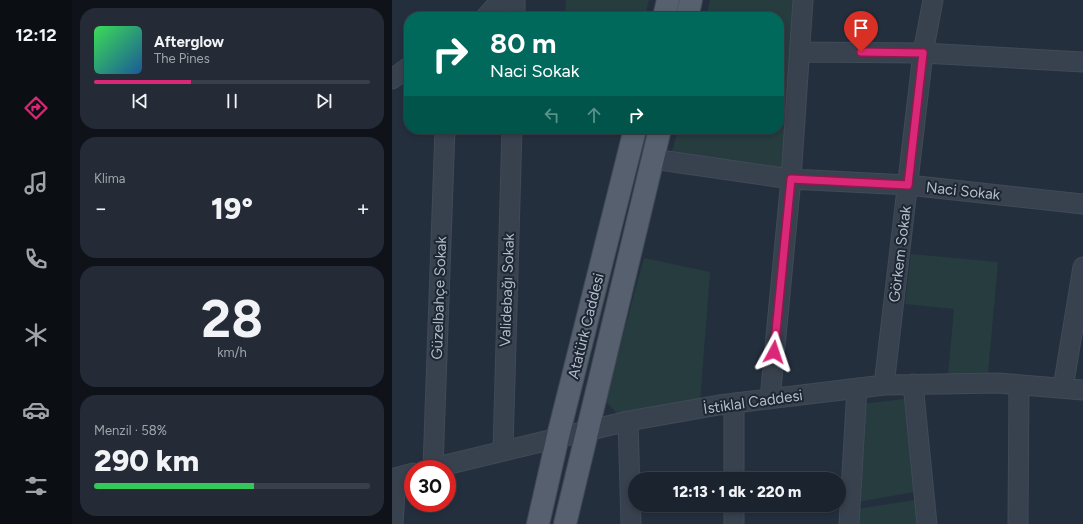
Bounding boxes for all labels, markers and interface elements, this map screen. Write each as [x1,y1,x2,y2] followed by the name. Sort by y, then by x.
[844,11,878,52] pin
[850,17,872,39] icon: arrive
[15,24,57,46] text: 12:12
[490,26,556,60] text: 80 m
[424,28,476,80] icon: right
[154,33,224,51] text: Afterglow
[154,51,210,66] text: The Pines
[490,60,579,82] text: Naci Sokak
[129,90,151,112] icon: previous
[221,90,243,112] icon: pause
[313,90,335,112] icon: next
[22,94,50,122] icon: directions
[541,104,563,126] icon: left
[583,104,605,126] icon: ahead
[625,104,647,126] icon: right
[22,169,50,197] icon: music
[94,171,126,186] text: Klima
[925,178,1002,204] street label: Naci Sokak
[211,190,253,227] text: 19°
[94,195,108,222] text: −
[356,195,370,222] text: +
[885,204,915,303] street label: Görkem Sokak
[496,232,518,347] street label: Validebağı Sokak
[428,235,450,360] street label: Güzelbahçe Sokak
[22,245,50,273] icon: phone
[564,271,608,381] street label: Atatürk Caddesi
[201,288,263,350] text: 28
[22,321,50,349] icon: climate
[753,331,795,373] position arrow
[217,345,247,360] text: km/h
[702,386,804,418] street label: İstiklal Caddesi
[22,396,50,424] icon: car
[94,423,167,438] text: Menzil · 58%
[94,442,199,479] text: 290 km
[404,460,456,512] speed limit sign: 30
[22,472,50,500] icon: filters
[673,483,801,501] text: 12:13 · 1 dk · 220 m

